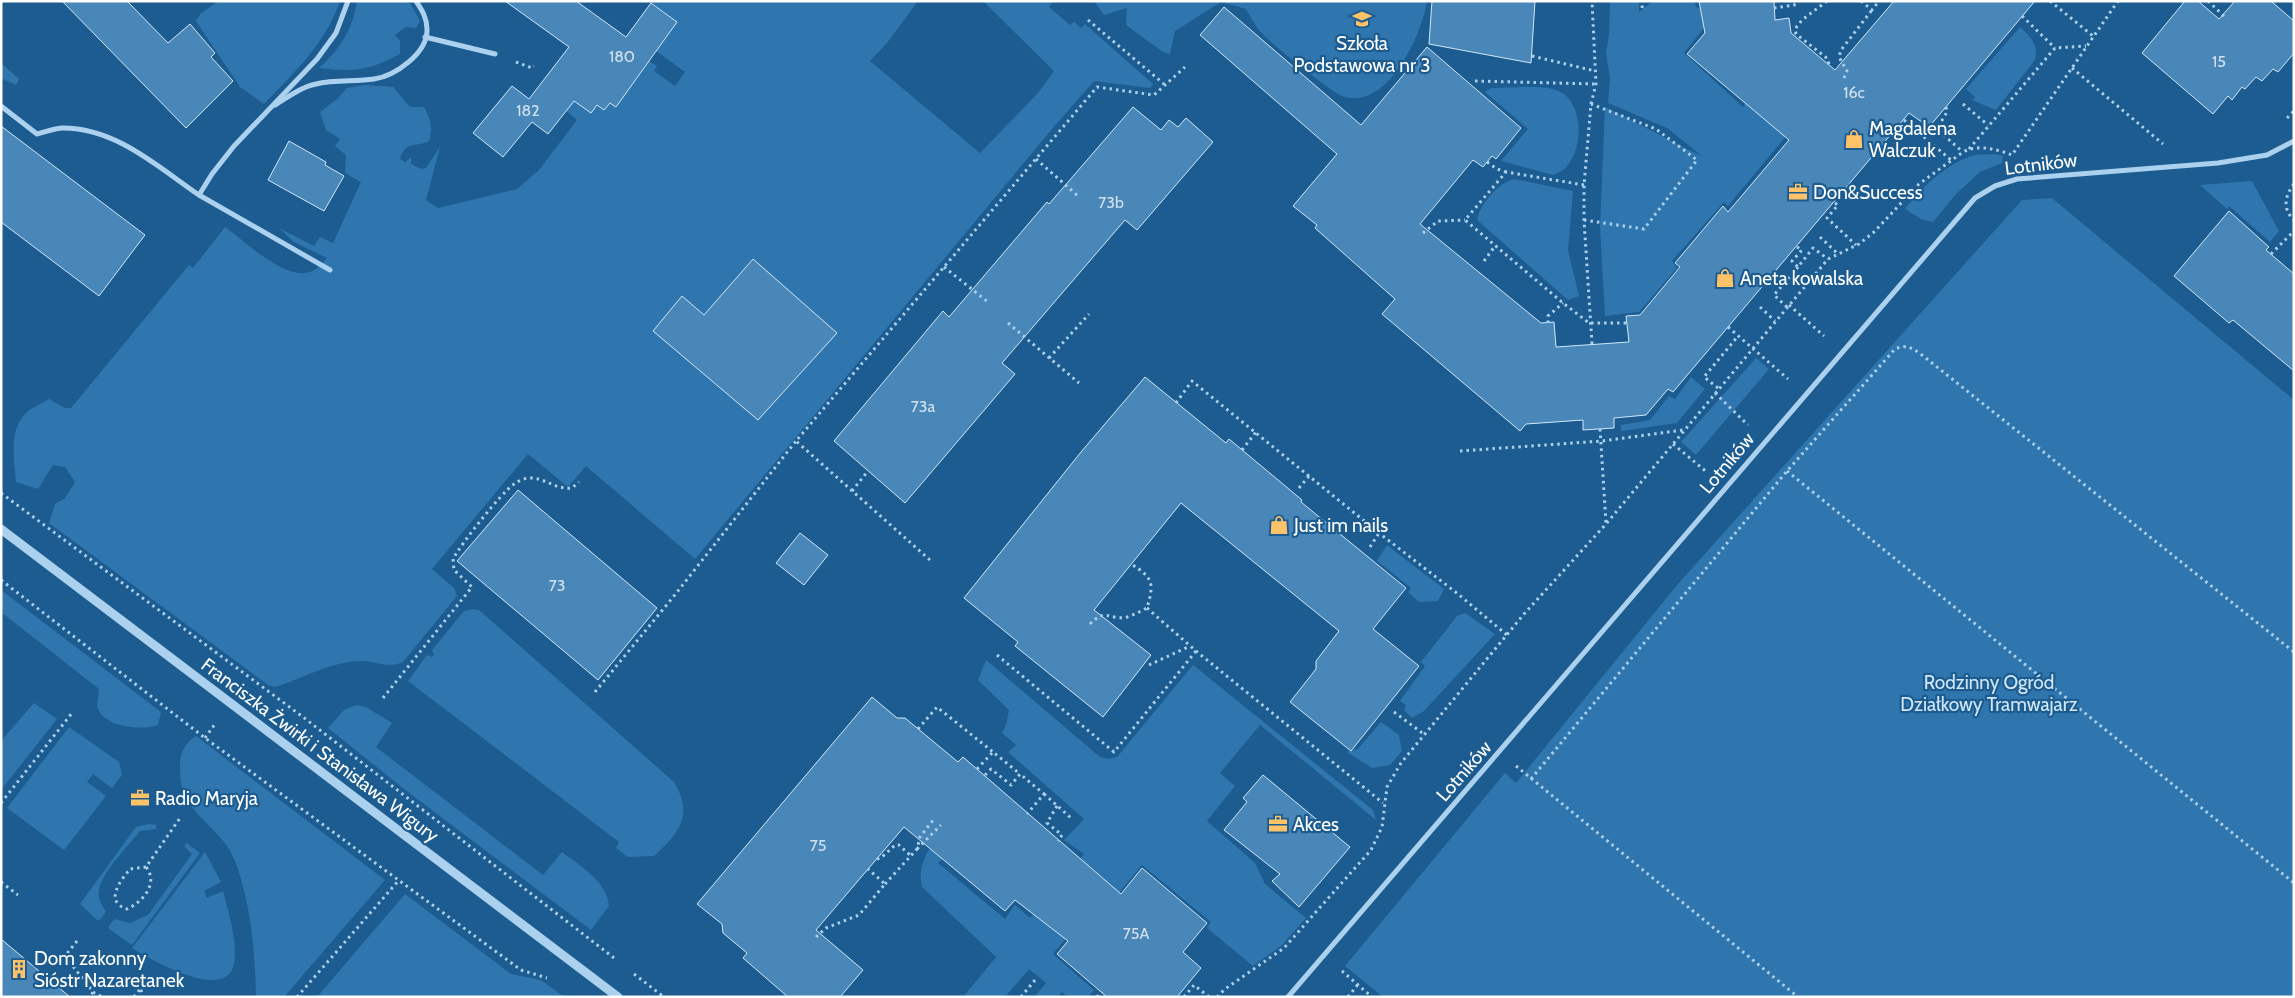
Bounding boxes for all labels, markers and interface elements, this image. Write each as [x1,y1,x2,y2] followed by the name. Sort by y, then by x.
[1351,8,1373,30] school or university icon: Szkoła Podstawowa nr 3
[1293,32,1431,77] place label: Szkoła Podstawowa nr 3
[609,47,635,66] house number: 180
[2212,52,2226,71] house number: 15
[1843,83,1865,102] house number: 16c
[516,101,540,120] house number: 182
[1869,117,1956,162] place label: Magdalena Walczuk
[1843,128,1865,150] shop icon: Magdalena Walczuk
[2003,148,2079,180] street label: Lotników
[1787,181,1809,203] office icon: Don&Success
[1813,181,1923,204] place label: Don&Success
[1098,193,1124,212] house number: 73b
[1714,267,1736,289] shop icon: Aneta kowalska
[1740,267,1863,290] place label: Aneta kowalska
[911,397,936,416] house number: 73a
[1695,428,1759,498] street label: Lotników
[1268,514,1290,536] shop icon: Just im nails
[1293,514,1388,537] place label: Just im nails
[549,576,565,595] house number: 73
[197,653,444,847] street label: Franciszka Żwirki i Stanisława Wigury
[1900,671,2078,716] park label: Rodzinny Ogród Działkowy Tramwajarz
[1431,736,1497,806] street label: Lotników
[129,787,151,809] office icon: Radio Maryja
[155,787,258,810] place label: Radio Maryja
[1267,813,1289,835] office icon: Akces
[1293,813,1339,836] place label: Akces
[810,836,826,855] house number: 75
[1123,924,1149,943] house number: 75A
[34,947,185,992] place label: Dom zakonny Sióstr Nazaretanek
[8,958,30,980] building icon: Dom zakonny Sióstr Nazaretanek

